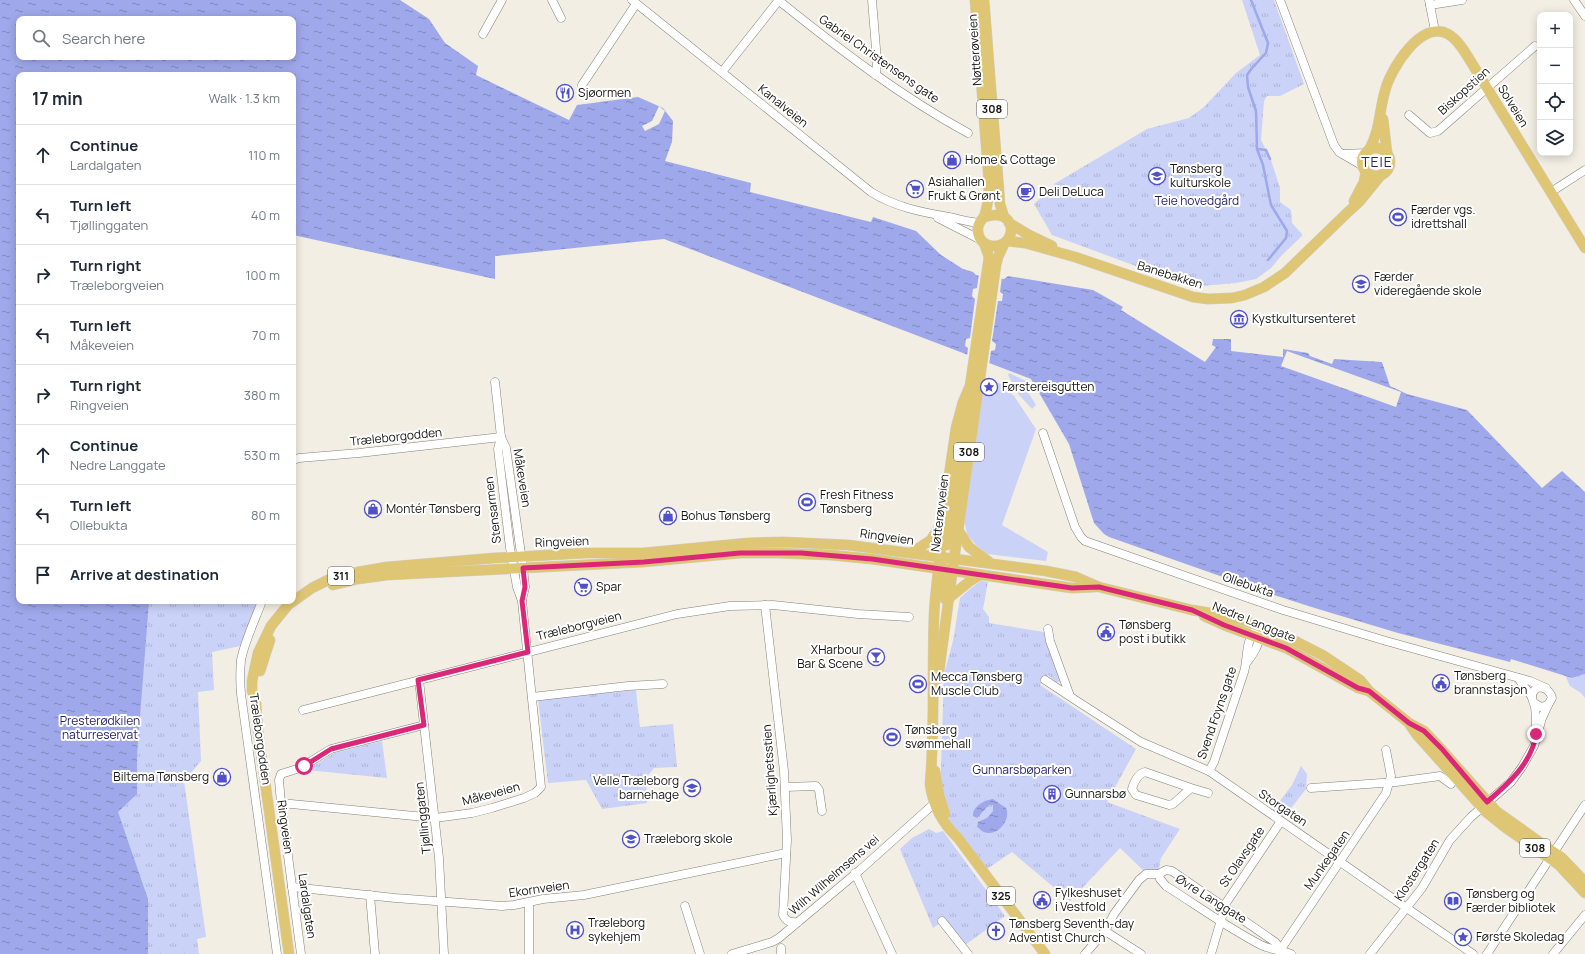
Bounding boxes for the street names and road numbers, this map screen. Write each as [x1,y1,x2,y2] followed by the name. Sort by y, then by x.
[816,10,943,107] street label: Gabriel Christensens gate
[964,14,985,87] street label: Nøtterøveien
[1434,63,1493,118] street label: Biskopstien
[755,80,812,131] street label: Kanalveien
[1494,81,1533,130] street label: Solveien
[977,100,1007,118] road number: 308
[1135,257,1205,293] street label: Banebakken
[349,423,443,450] street label: Træleborgodden
[954,443,984,461] road number: 308
[509,447,536,508] street label: Måkeveien
[926,473,953,553] street label: Nøtterøyveien
[480,476,505,545] street label: Stensarmen
[859,524,915,549] street label: Ringveien
[535,532,589,551] street label: Ringveien
[328,567,354,585] road number: 311
[1220,568,1276,601] street label: Ollebukta
[1210,597,1298,646] street label: Nedre Langgate
[535,607,623,644] street label: Træleborgveien
[1193,664,1240,761] street label: Svend Foyns gate
[246,692,275,786] street label: Træleborgodden
[758,724,781,816] street label: Kjærlighetsstien
[460,778,522,809] street label: Måkeveien
[410,781,435,855] street label: Tjøllinggaten
[1256,785,1311,830] street label: Storgaten
[273,799,298,855] street label: Ringveien
[1215,823,1268,891] street label: St Olavsgate
[1300,826,1353,893] street label: Munkegaten
[785,831,882,919] street label: Wilh Wilhelmsens vei
[1390,835,1443,904] street label: Klostergaten
[1520,839,1550,857] road number: 308
[1173,870,1250,927] street label: Øvre Langgate
[294,872,320,940] street label: Lardalgaten
[508,876,570,901] street label: Ekornveien
[987,887,1015,905] road number: 325

